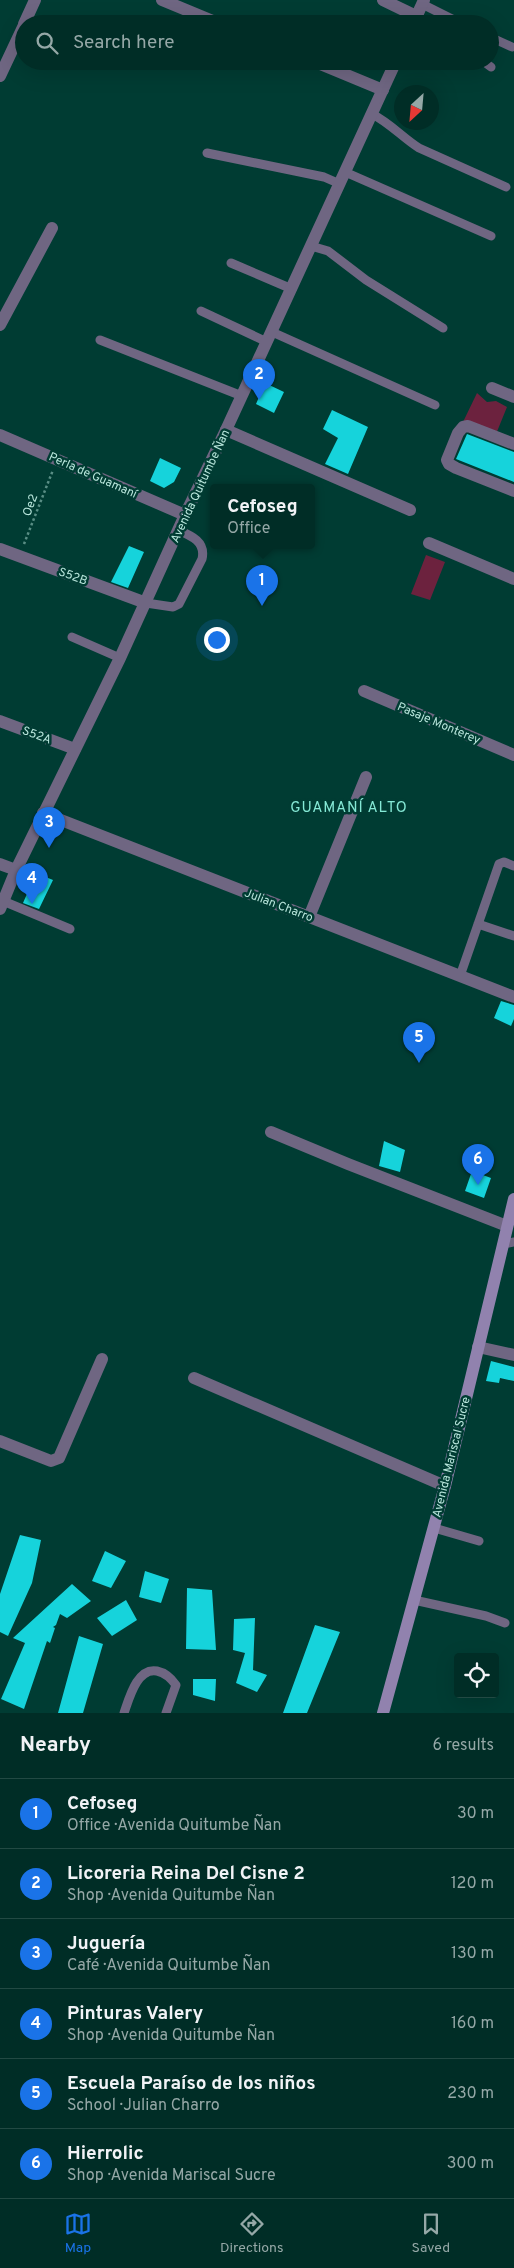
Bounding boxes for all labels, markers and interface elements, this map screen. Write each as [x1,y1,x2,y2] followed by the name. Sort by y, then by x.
[15,15,499,70] search box
[33,29,61,57] icon: search
[73,31,175,55] text: Search here
[394,85,439,130] north arrow
[243,359,275,400] pin: 2
[168,427,234,546] street label: Avenida Quitumbe Ñan
[46,449,140,503] street label: Perla de Guamaní
[210,484,315,549] popup
[19,492,42,519] street label: Oe2
[227,495,298,519] text: Cefoseg
[227,519,270,539] text: Office
[56,564,90,590] street label: S52B
[246,565,278,606] pin: 1
[204,627,230,653] your location
[395,699,483,749] street label: Pasaje Monterey
[20,723,54,749] street label: S52A
[290,798,408,818] district label: GUAMANÍ ALTO
[33,807,65,848] pin: 3
[16,863,48,904] pin: 4
[242,886,316,926] street label: Julian Charro
[403,1022,435,1063] pin: 5
[462,1144,494,1185] pin: 6
[429,1395,475,1519] street label: Avenida Mariscal Sucre
[454,1653,499,1698] map controls
[454,1653,499,1698] button: locate
[20,1732,91,1759] text: Nearby
[432,1736,494,1756] text: 6 results
[67,1792,138,1816] text: Cefoseg
[33,1804,39,1824] text: 1
[457,1804,494,1824] text: 30 m
[67,1816,282,1836] text: Office · Avenida Quitumbe Ñan
[67,1862,305,1886] text: Licoreria Reina Del Cisne 2
[31,1874,41,1894] text: 2
[451,1874,494,1894] text: 120 m
[67,1886,275,1906] text: Shop · Avenida Quitumbe Ñan
[67,1932,145,1956] text: Juguería
[31,1944,41,1964] text: 3
[451,1944,494,1964] text: 130 m
[67,1956,271,1976] text: Café · Avenida Quitumbe Ñan
[67,2002,203,2026] text: Pinturas Valery
[31,2014,41,2034] text: 4
[451,2014,494,2034] text: 160 m
[67,2026,275,2046] text: Shop · Avenida Quitumbe Ñan
[67,2072,316,2096] text: Escuela Paraíso de los niños
[31,2084,41,2104] text: 5
[447,2084,494,2104] text: 230 m
[67,2096,220,2116] text: School · Julian Charro
[67,2142,144,2166] text: Hierrolic
[31,2154,41,2174] text: 6
[447,2154,494,2174] text: 300 m
[67,2166,276,2186] text: Shop · Avenida Mariscal Sucre
[64,2210,92,2257] tab: Map
[220,2210,284,2257] tab: Directions
[412,2210,450,2257] tab: Saved

